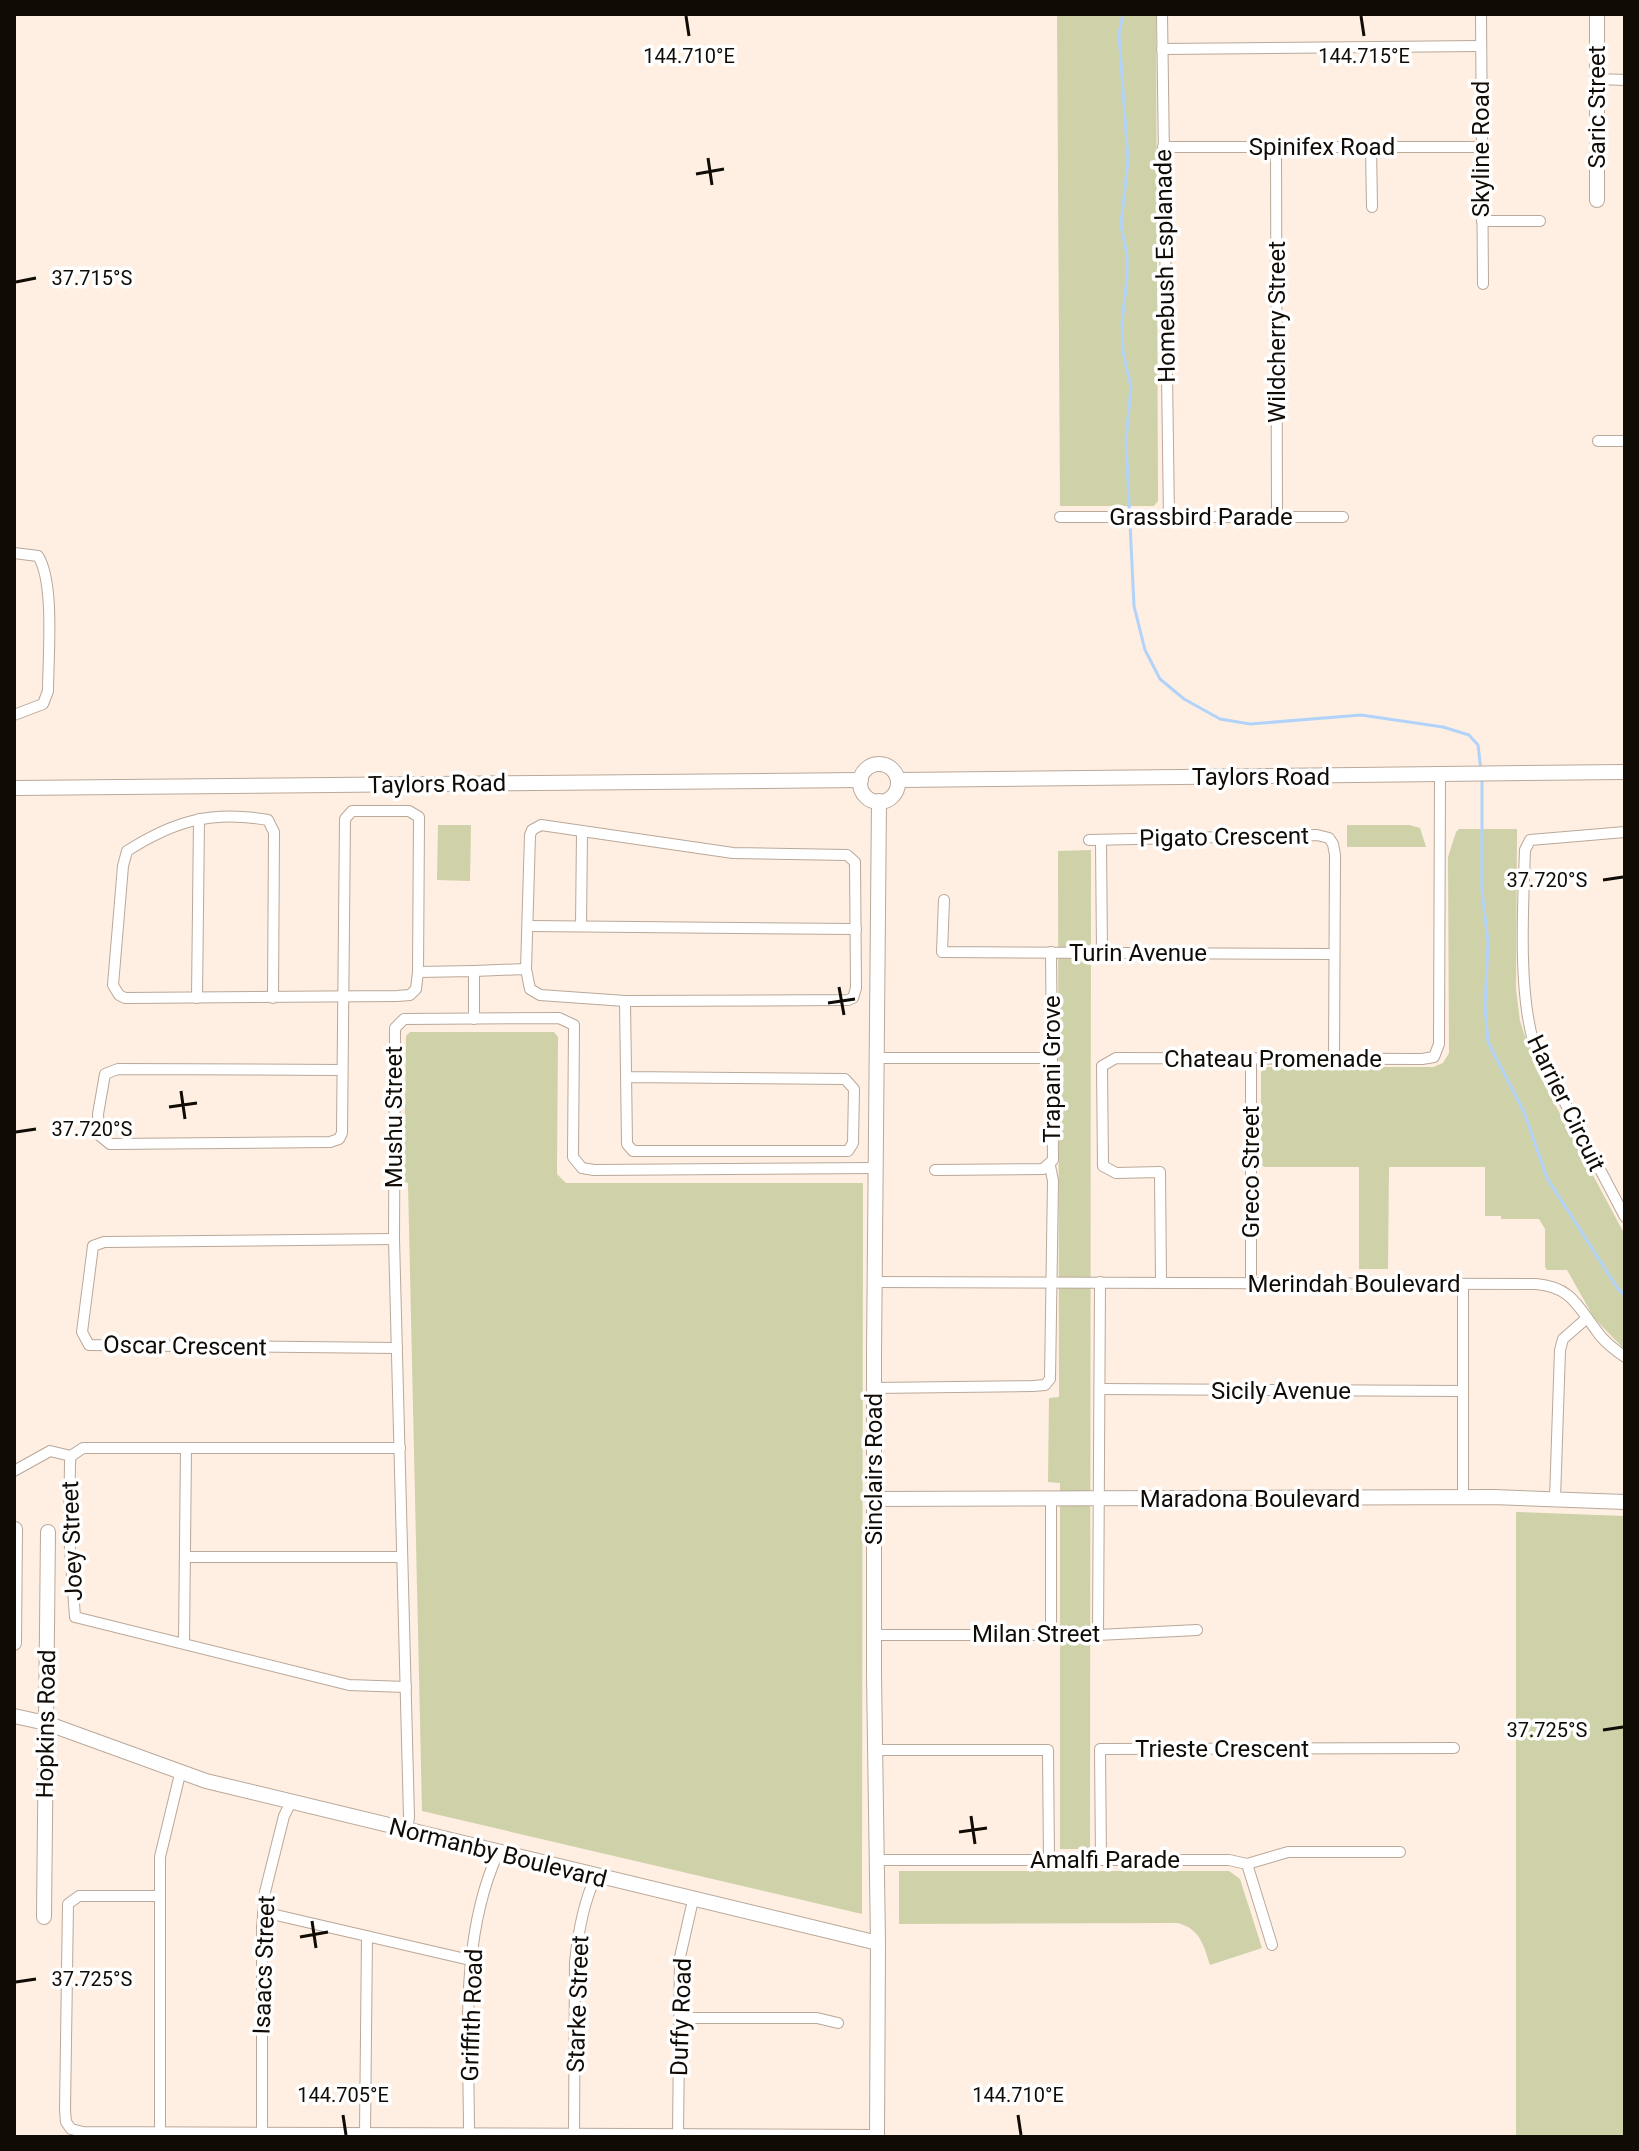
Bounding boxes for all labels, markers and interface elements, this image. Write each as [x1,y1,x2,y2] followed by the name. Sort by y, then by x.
[643,44,735,68] text: 144.710°E
[1318,44,1410,68] text: 144.715°E
[1583,45,1611,169] street label: Saric Street
[1467,81,1495,217] street label: Skyline Road
[1249,133,1395,161] street label: Spinifex Road
[1149,149,1181,383] street label: Homebush Esplanade
[1263,241,1291,423] street label: Wildcherry Street
[52,266,133,290] text: 37.715°S
[1109,503,1293,531] street label: Grassbird Parade
[1192,763,1330,791] street label: Taylors Road
[368,769,506,799] street label: Taylors Road
[1139,822,1309,852] street label: Pigato Crescent
[1507,868,1588,892] text: 37.720°S
[1069,939,1207,967] street label: Turin Avenue
[1038,995,1066,1143] street label: Trapani Grove
[1521,1030,1611,1176] street label: Harrier Circuit
[1164,1045,1382,1073] street label: Chateau Promenade
[380,1046,408,1188] street label: Mushu Street
[1237,1106,1265,1238] street label: Greco Street
[52,1117,133,1141] text: 37.720°S
[1248,1270,1460,1298] street label: Merindah Boulevard
[103,1331,267,1361] street label: Oscar Crescent
[1211,1377,1351,1405] street label: Sicily Avenue
[860,1393,888,1545] street label: Sinclairs Road
[56,1480,88,1602] street label: Joey Street
[1140,1485,1360,1513] street label: Maradona Boulevard
[972,1620,1100,1648] street label: Milan Street
[31,1649,61,1799] street label: Hopkins Road
[1507,1718,1588,1742] text: 37.725°S
[1135,1735,1309,1763] street label: Trieste Crescent
[386,1812,610,1894] street label: Normanby Boulevard
[1030,1846,1180,1874] street label: Amalfi Parade
[248,1895,280,2035] street label: Isaacs Street
[562,1935,594,2073] street label: Starke Street
[456,1948,488,2082] street label: Griffith Road
[665,1958,697,2076] street label: Duffy Road
[52,1967,133,1991] text: 37.725°S
[297,2083,389,2107] text: 144.705°E
[972,2083,1064,2107] text: 144.710°E

